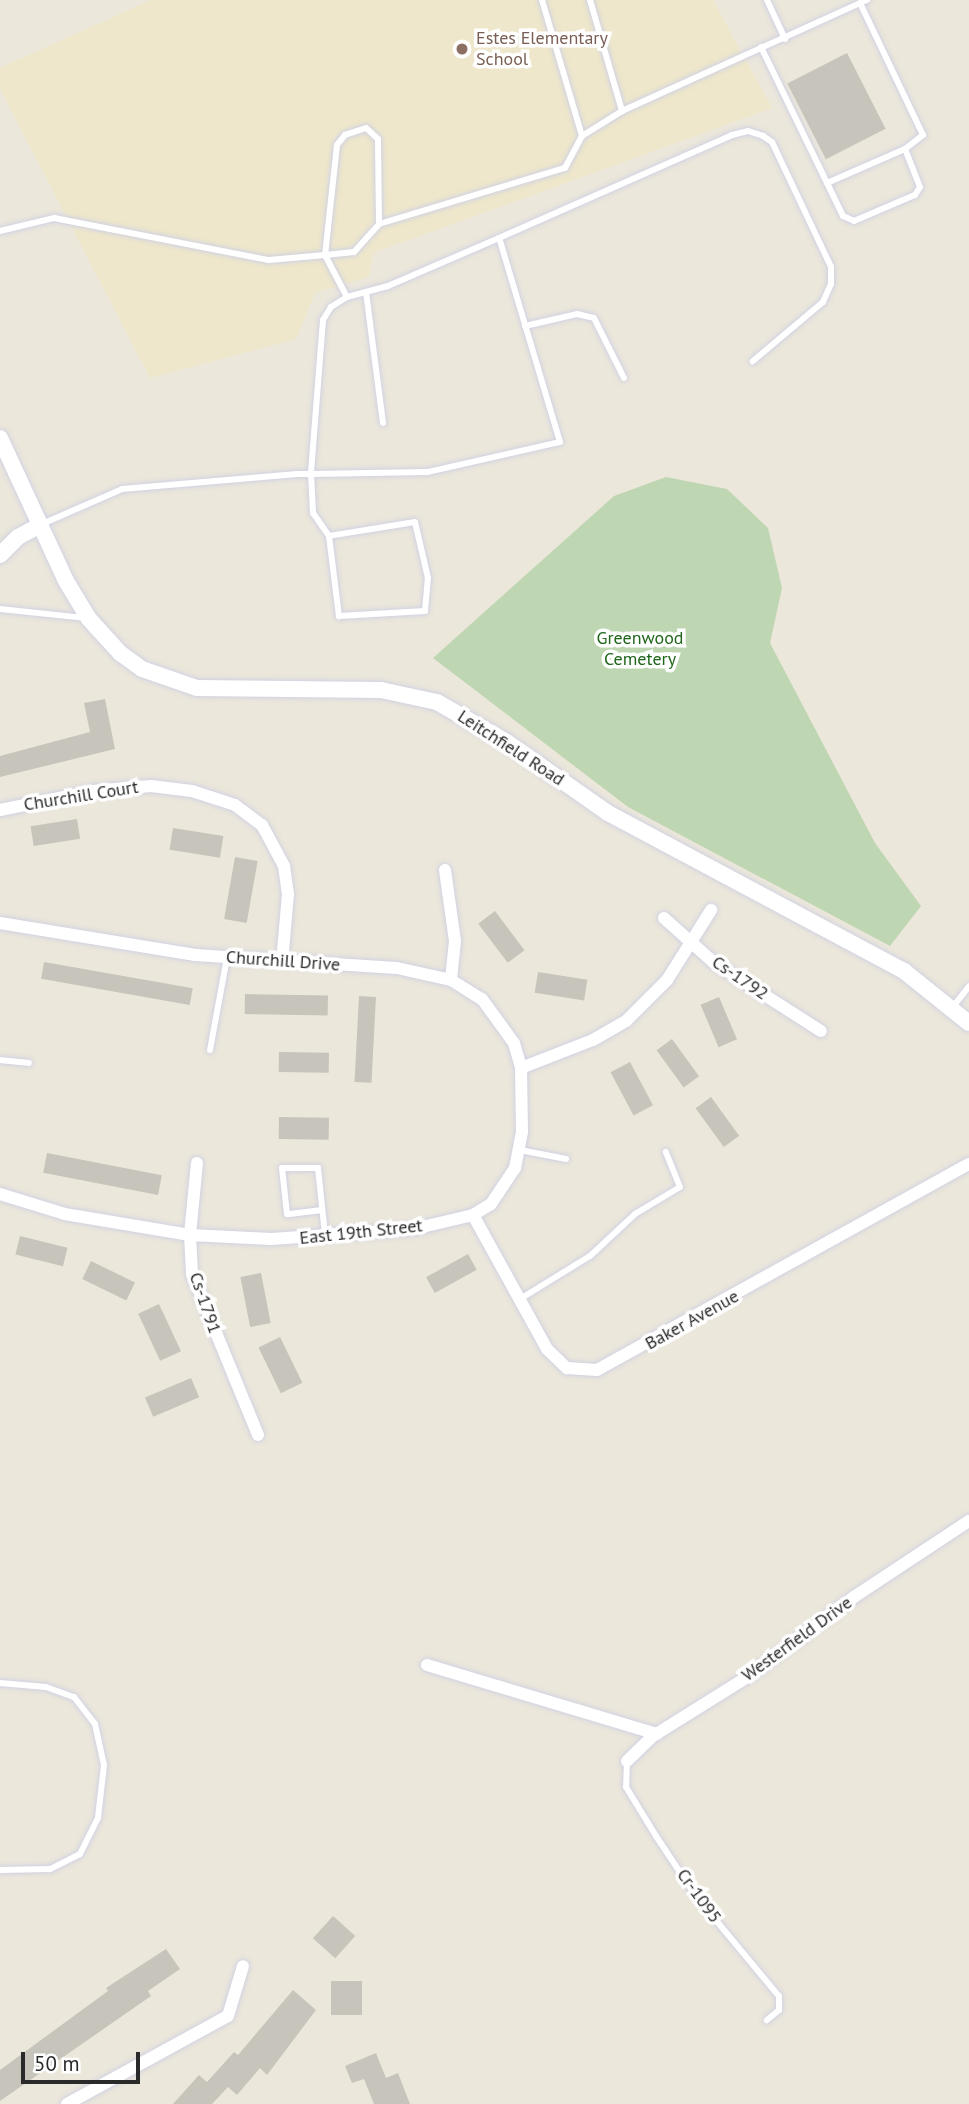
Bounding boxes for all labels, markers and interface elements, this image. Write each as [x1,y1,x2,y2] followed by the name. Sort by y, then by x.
[476,28,608,70] place label: Estes Elementary School
[454,41,470,57] marker: Estes Elementary School
[596,628,684,670] park label: Greenwood Cemetery
[454,706,568,790] street label: Leitchfield Road
[22,776,140,816] street label: Churchill Court
[225,946,341,976] street label: Churchill Drive
[708,951,772,1005] street label: Cs-1792
[299,1215,423,1249] street label: East 19th Street
[184,1270,226,1336] street label: Cs-1791
[641,1285,743,1355] street label: Baker Avenue
[738,1592,856,1686] street label: Westerfield Drive
[672,1865,726,1927] street label: Cr-1095
[24,2038,144,2082] scale bar
[34,2050,80,2077] text: 50 m

